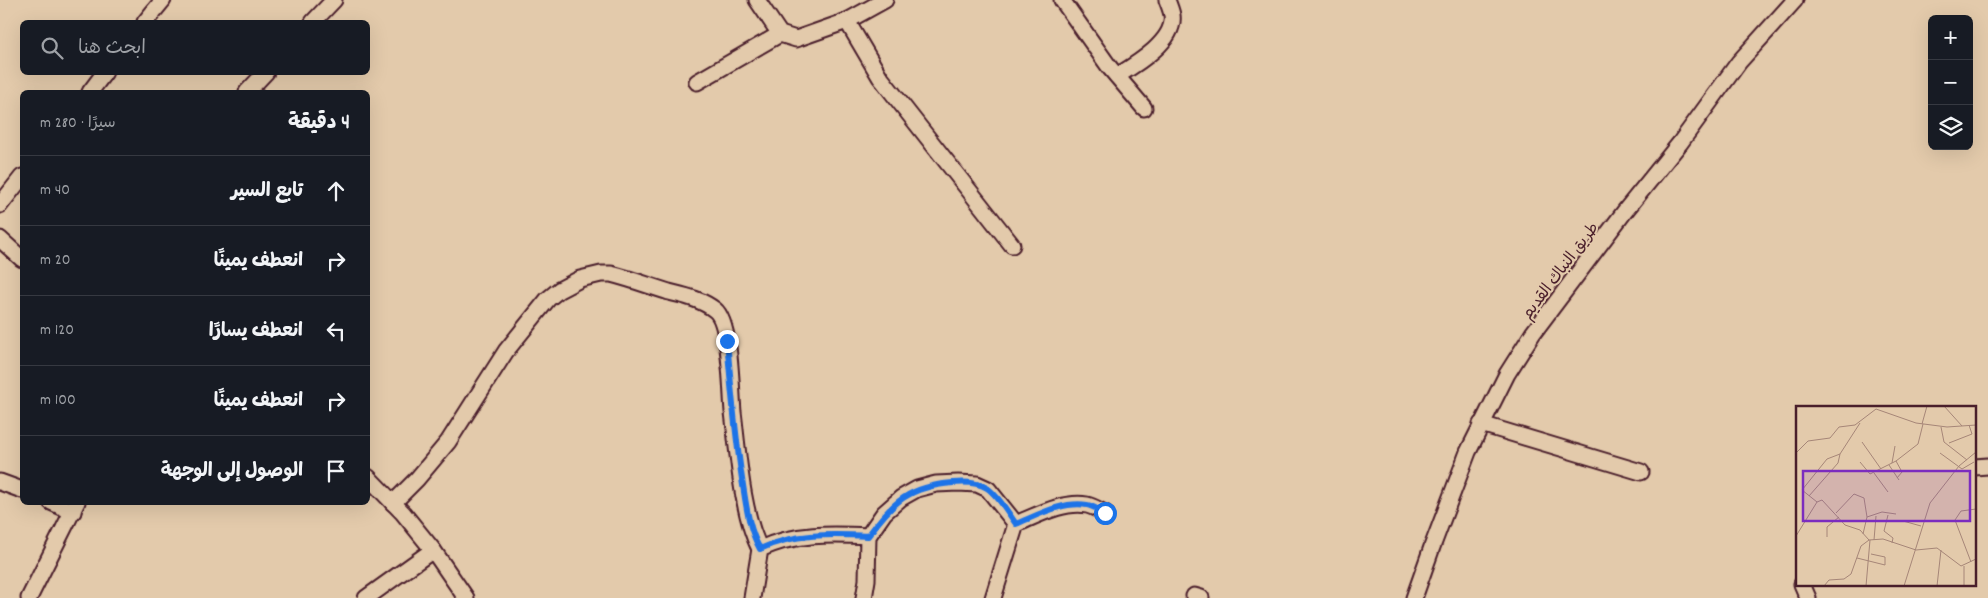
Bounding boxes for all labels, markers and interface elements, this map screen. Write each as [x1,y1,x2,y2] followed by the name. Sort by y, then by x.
[1928,15,1973,150] map controls
[1928,15,1973,60] button: +
[20,20,370,75] search box
[38,34,66,62] icon: search
[78,36,146,63] text: ابحث هنا
[1928,60,1973,105] button: −
[1928,105,1973,150] button: layers
[288,109,350,139] text: 4 دقيقة
[40,112,116,135] text: سيرًا · 280 m
[322,177,350,205] icon: ahead
[40,179,70,202] text: 40 m
[231,179,303,206] text: تابع السير
[1517,218,1605,325] street label: طريق النباك القديم
[322,247,350,275] icon: right
[40,249,70,272] text: 20 m
[214,249,303,276] text: انعطف يمينًا
[322,317,350,345] icon: left
[40,319,74,342] text: 120 m
[209,319,303,346] text: انعطف يسارًا
[716,330,739,353] route end
[322,387,350,415] icon: right
[40,389,76,412] text: 100 m
[214,389,303,416] text: انعطف يمينًا
[1796,406,1976,586] inset map
[322,457,350,485] icon: arrive
[161,459,303,486] text: الوصول إلى الوجهة
[1094,502,1117,525] route start

